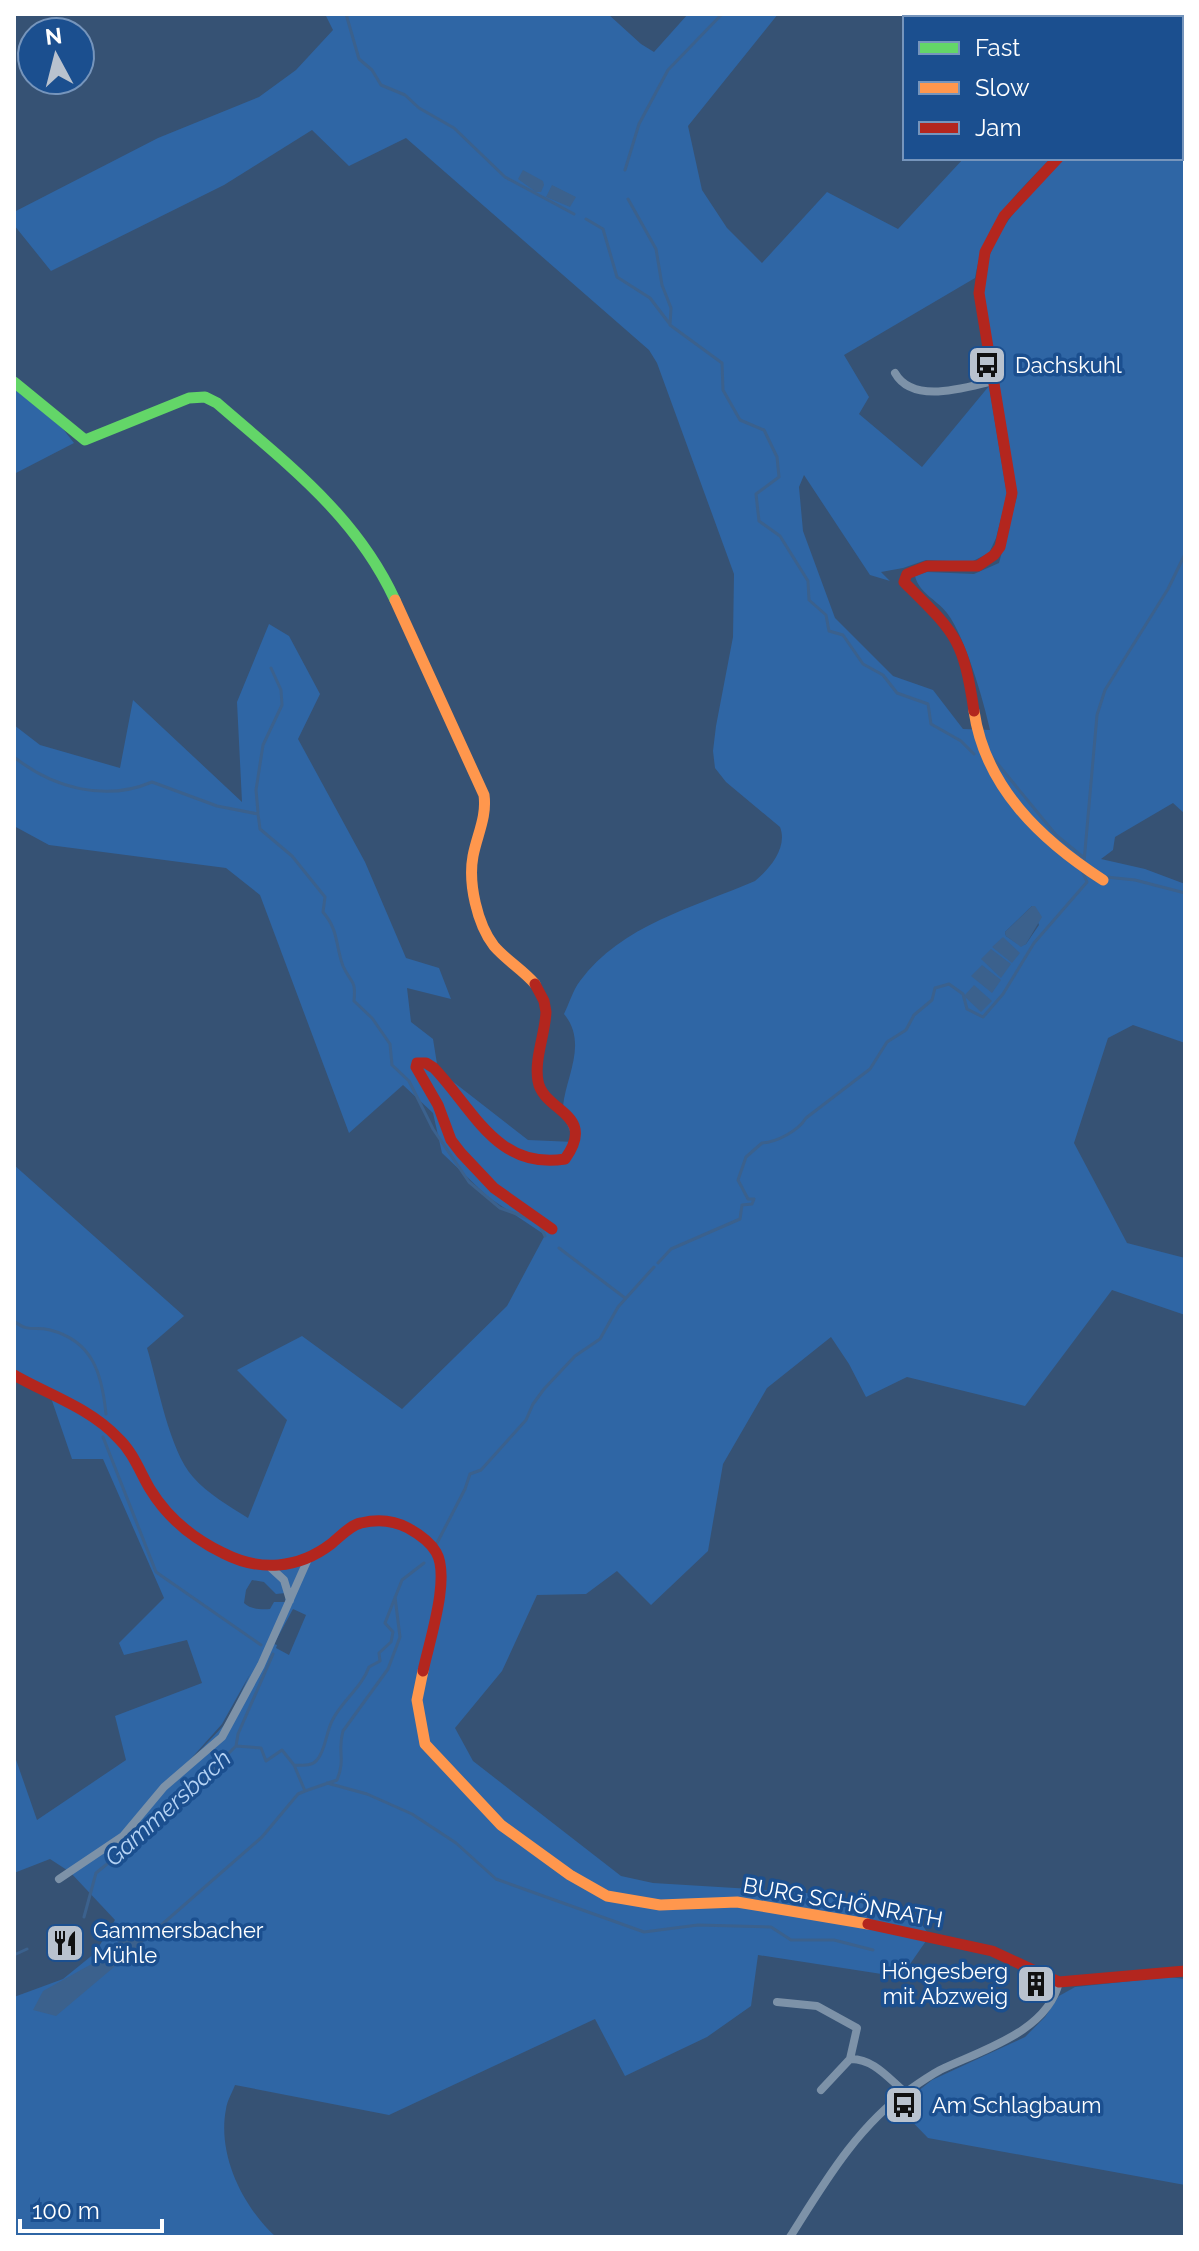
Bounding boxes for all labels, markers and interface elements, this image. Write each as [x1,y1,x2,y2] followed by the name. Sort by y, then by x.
[16,16,96,96] north arrow
[903,16,1183,160] legend
[44,22,63,50] text: N
[975,33,1020,62] text: Fast
[975,73,1030,102] text: Slow
[975,113,1021,142] text: Jam
[966,344,1008,386] bus stop icon: Dachskuhl
[1015,352,1122,378] place label: Dachskuhl
[99,1743,237,1872] water label: Gammersbach
[741,1872,945,1932] street label: BURG SCHÖNRATH
[93,1917,264,1968] place label: Gammersbacher Mühle
[44,1922,86,1964] restaurant icon: Gammersbacher Mühle
[881,1958,1008,2009] place label: Höngesberg mit Abzweig
[1015,1963,1057,2005] building icon: Höngesberg mit Abzweig
[883,2084,925,2126] bus stop icon: Am Schlagbaum
[932,2092,1101,2118] place label: Am Schlagbaum
[20,2183,162,2233] scale bar
[32,2196,100,2225] text: 100 m

